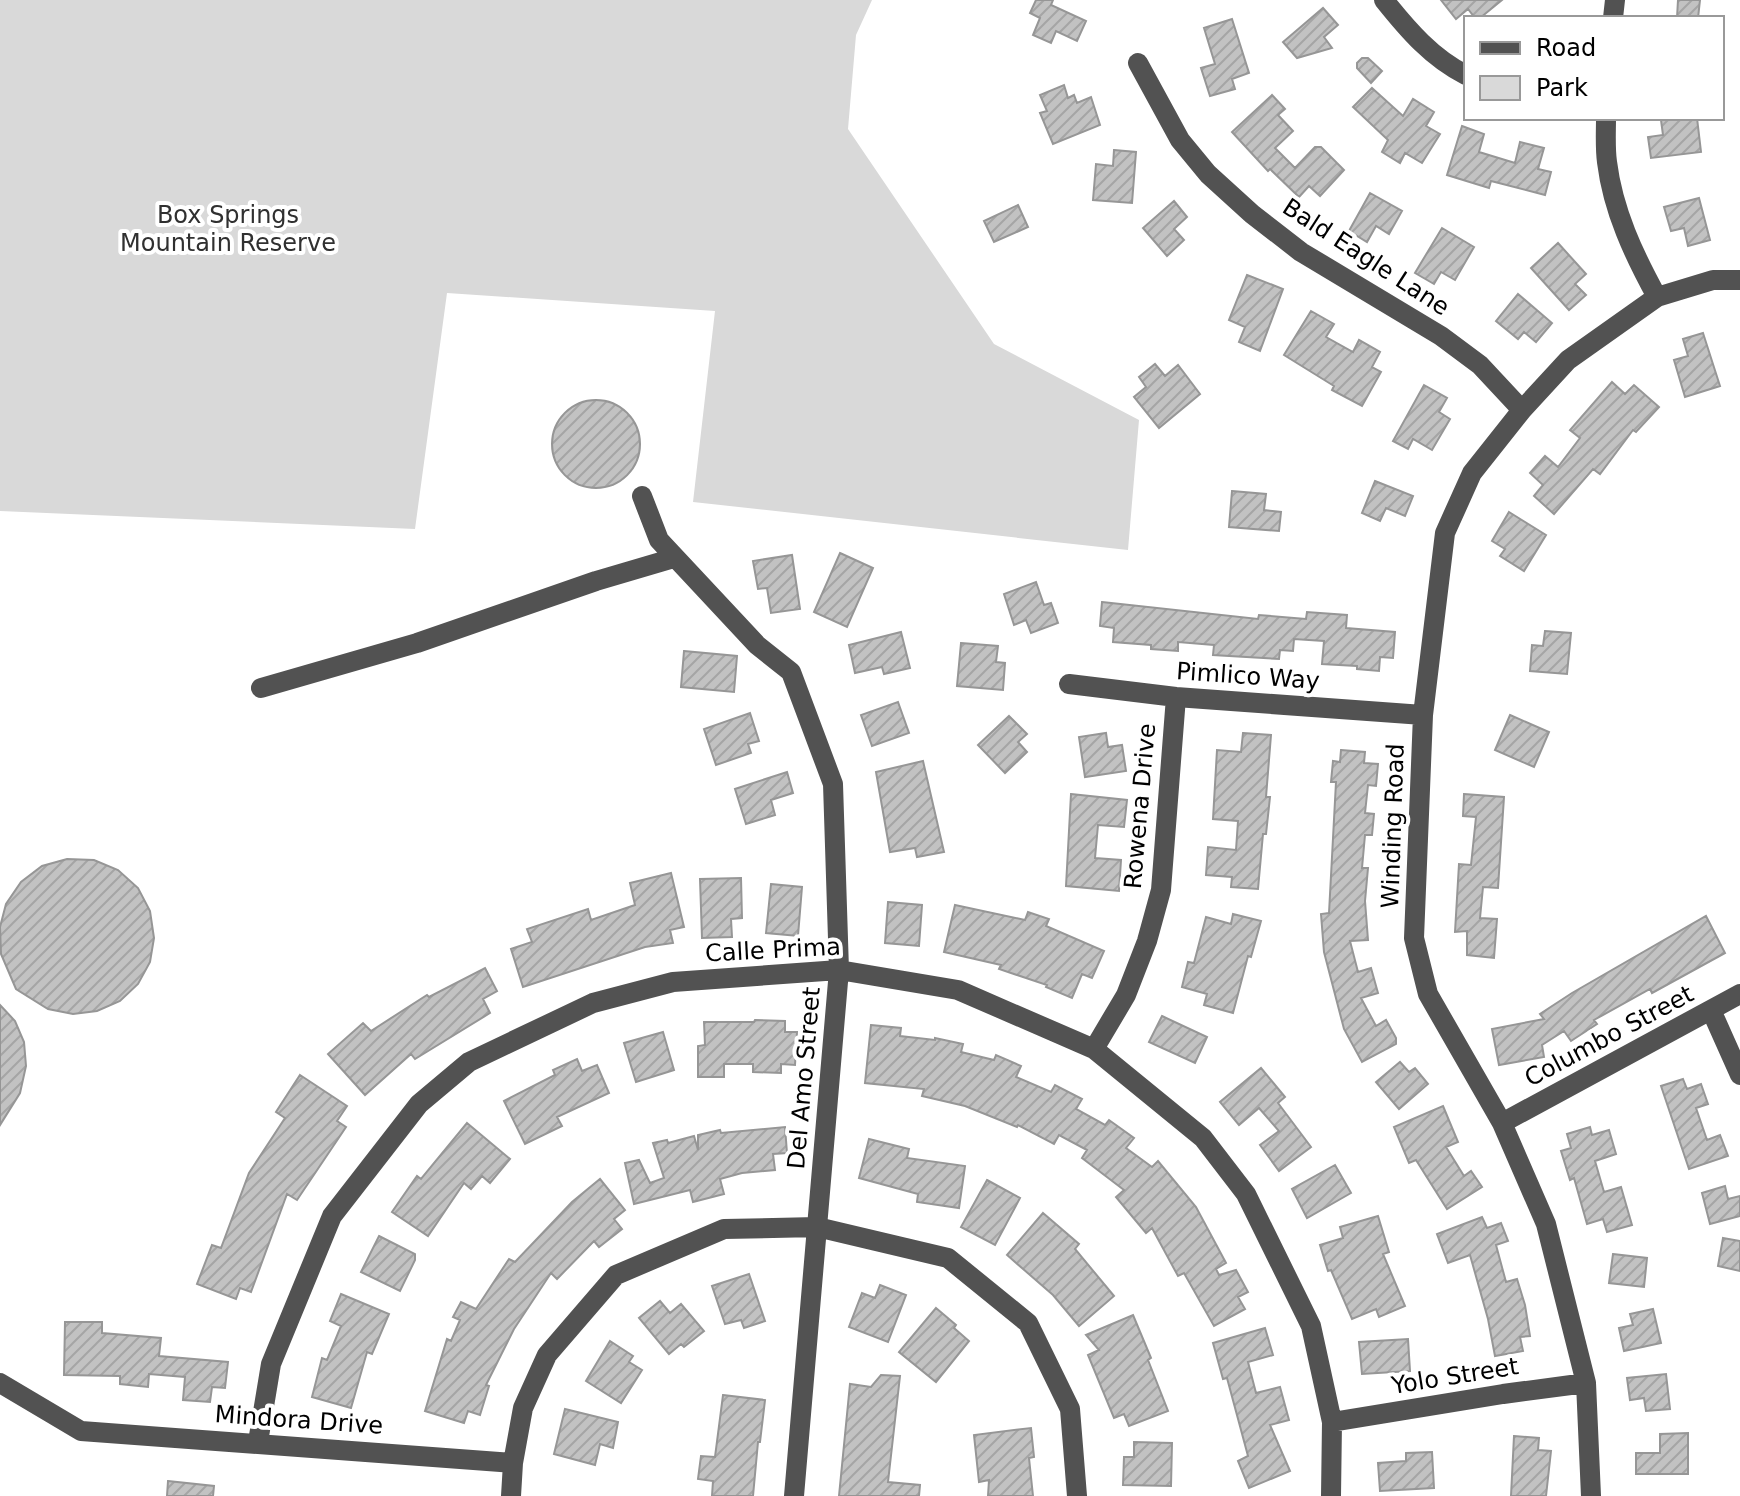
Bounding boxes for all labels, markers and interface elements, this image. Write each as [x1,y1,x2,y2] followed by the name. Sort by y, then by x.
[1464,16,1724,120] legend
[1536,34,1596,62] text: Road
[1536,74,1588,102] text: Park
[1277,193,1455,321] street label: Bald Eagle Lane
[120,201,336,257] park label: Box Springs Mountain Reserve
[1175,657,1321,695] street label: Pimlico Way
[1119,722,1161,890] street label: Rowena Drive
[1376,743,1410,909] street label: Winding Road
[704,932,842,968] street label: Calle Prima
[1520,980,1698,1092] street label: Columbo Street
[782,986,826,1170] street label: Del Amo Street
[1389,1352,1520,1400] street label: Yolo Street
[214,1400,384,1440] street label: Mindora Drive

